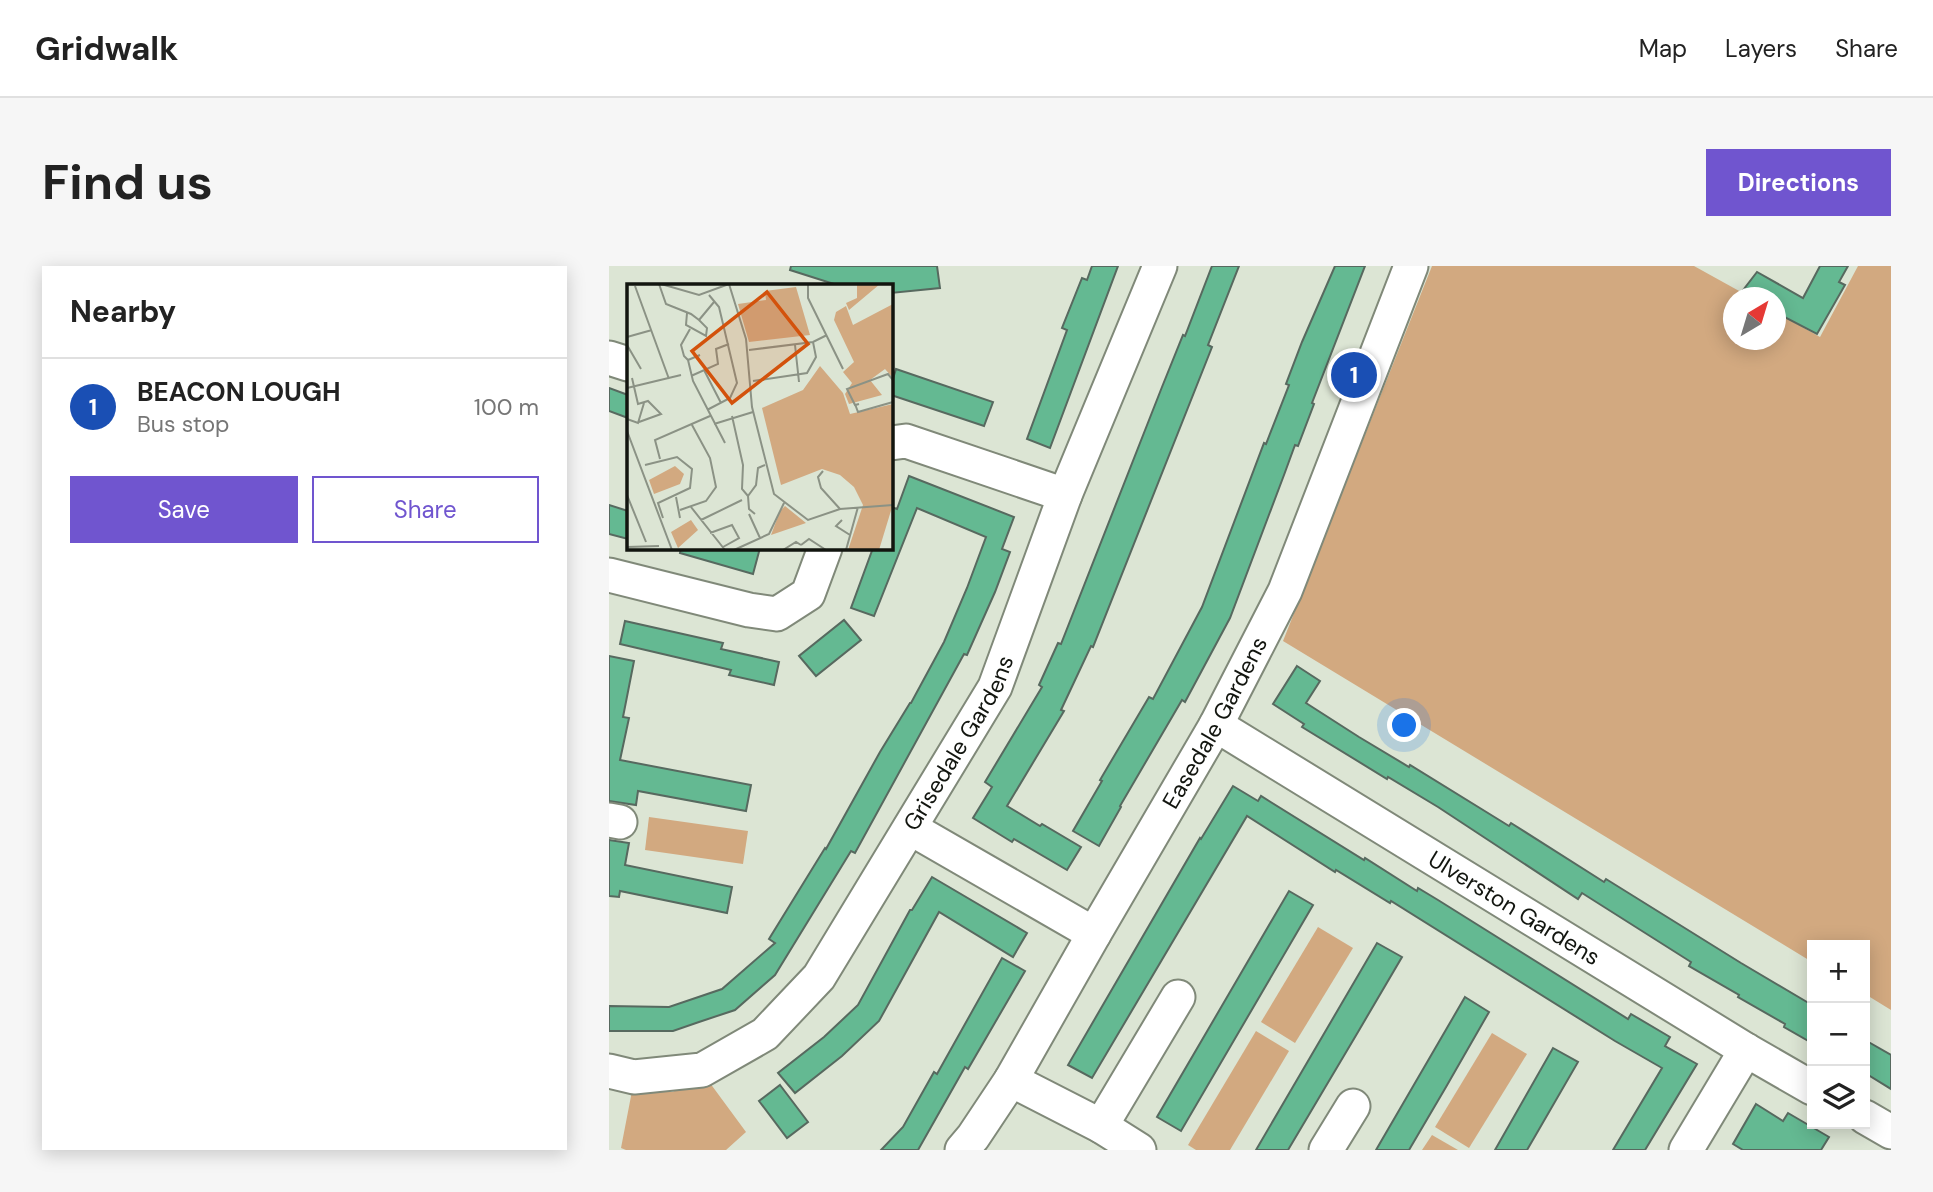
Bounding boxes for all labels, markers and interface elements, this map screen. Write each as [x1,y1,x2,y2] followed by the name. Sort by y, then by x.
[35,27,178,70] text: Gridwalk
[1639,33,1687,64] text: Map
[1725,33,1797,64] text: Layers
[1835,33,1898,64] text: Share
[1706,149,1891,216] button: Directions
[42,150,213,214] text: Find us
[627,284,893,550] inset map
[1723,287,1786,350] north arrow
[70,292,176,331] text: Nearby
[1331,349,1377,401] pin: 1
[137,375,341,409] text: BEACON LOUGH
[89,392,97,422] text: 1
[474,392,539,422] text: 100 m
[137,409,229,439] text: Bus stop
[70,476,298,543] button: Save
[312,476,539,543] button: Share
[1155,632,1274,814] street label: Easedale Gardens
[896,651,1020,836] street label: Grisedale Gardens
[1387,708,1421,742] your location
[1423,844,1606,972] street label: Ulverston Gardens
[1807,940,1870,1129] map controls
[1807,940,1870,1003] button: +
[1807,1003,1870,1066] button: −
[1807,1066,1870,1129] button: layers

